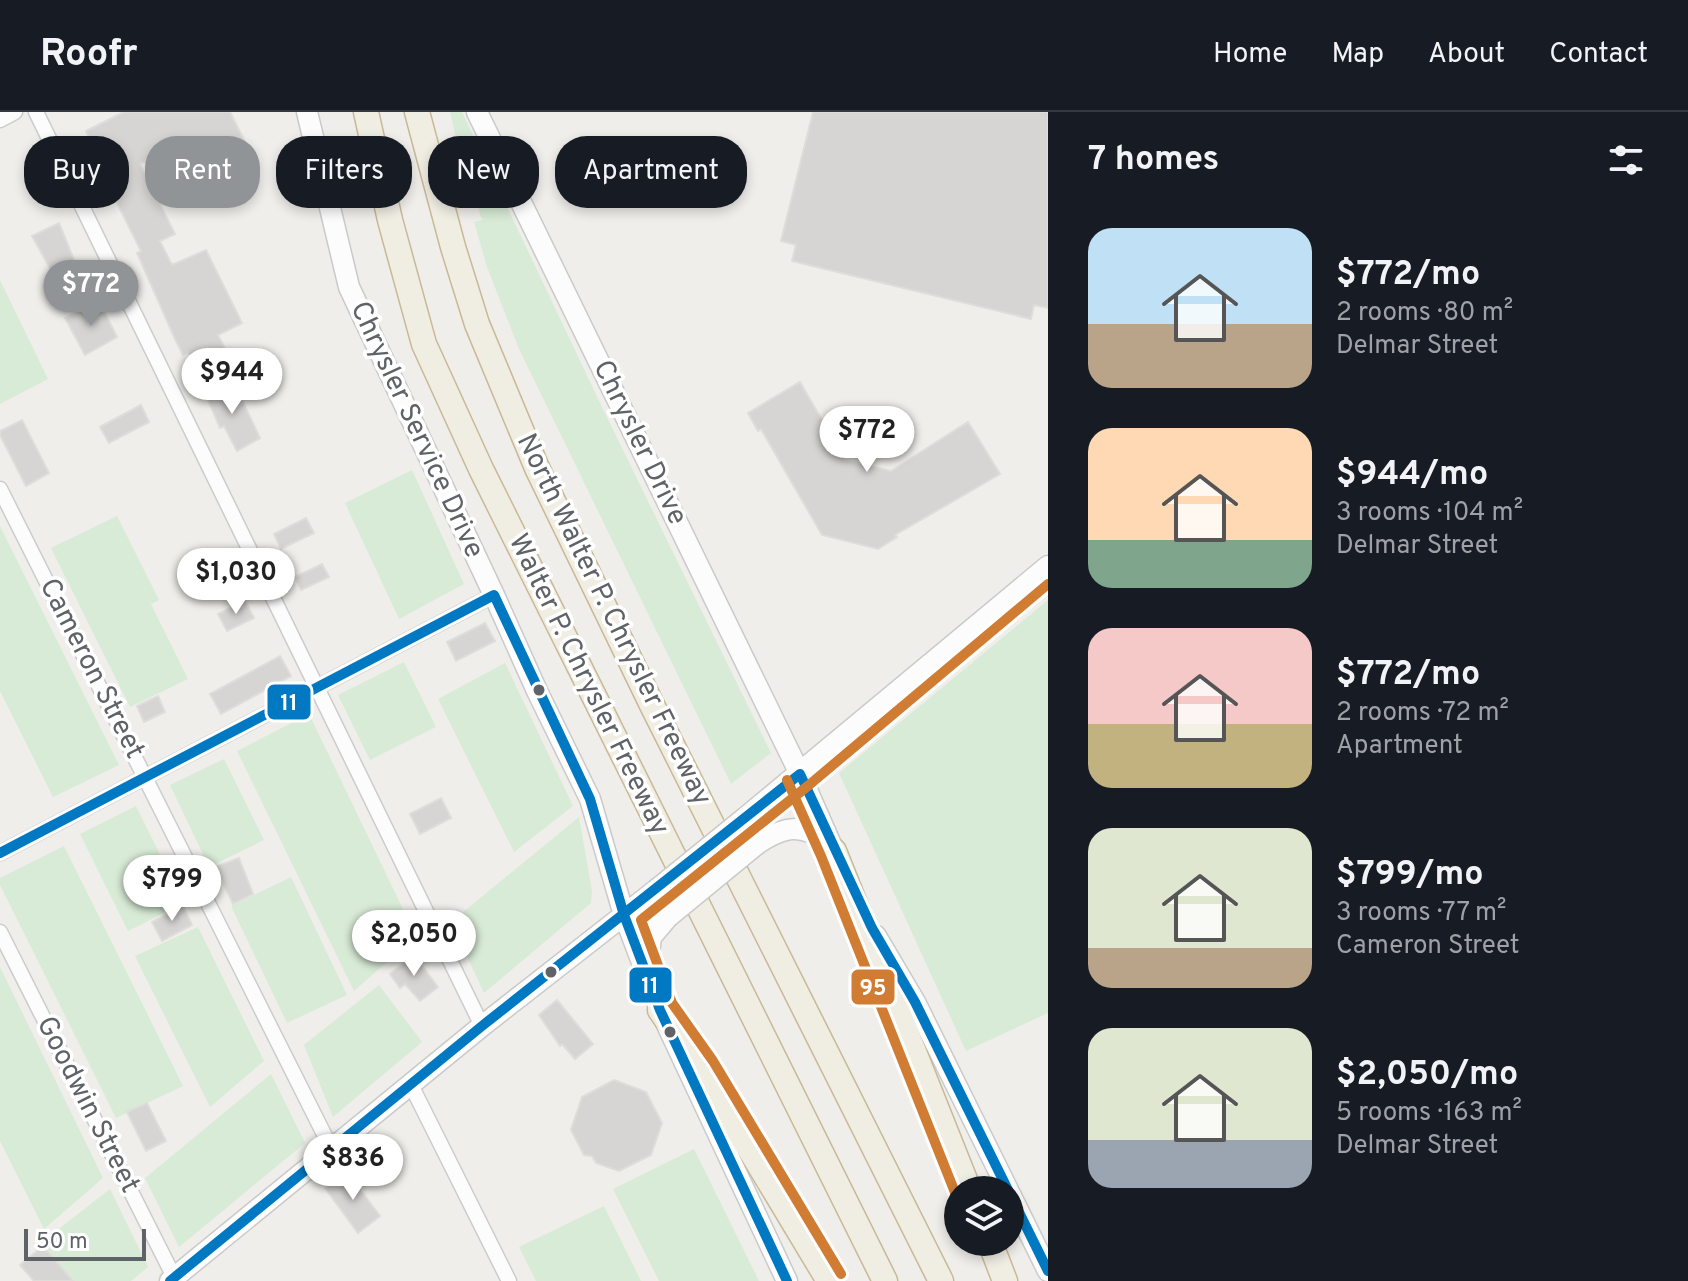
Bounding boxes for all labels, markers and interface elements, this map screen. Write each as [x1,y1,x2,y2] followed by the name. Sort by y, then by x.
[40,31,138,80] text: Roofr
[1213,37,1287,73] text: Home
[1331,37,1384,73] text: Map
[1428,37,1505,73] text: About
[1549,37,1648,73] text: Contact
[24,136,129,208] chip: Buy
[145,136,260,208] chip: Rent
[276,136,412,208] chip: Filters
[428,136,539,208] chip: New
[555,136,747,208] chip: Apartment
[1604,138,1648,182] icon: filters
[1088,139,1219,182] text: 7 homes
[1336,254,1480,297] text: $772/mo
[44,260,138,328] pin: $772
[1152,260,1248,356] icon: home
[61,269,121,302] text: $772
[341,296,491,564] street label: Chrysler Service Drive
[1336,297,1513,330] text: 2 rooms · 80 m²
[1336,330,1498,363] text: Delmar Street
[185,348,279,416] pin: $944
[584,355,694,531] street label: Chrysler Drive
[199,357,265,390] text: $944
[820,406,914,474] pin: $772
[837,415,897,448] text: $772
[508,428,718,812] street label: North Walter P. Chrysler Freeway
[1336,454,1488,497] text: $944/mo
[1152,460,1248,556] icon: home
[1336,497,1523,530] text: 3 rooms · 104 m²
[500,529,676,841] street label: Walter P. Chrysler Freeway
[1336,530,1498,563] text: Delmar Street
[171,548,301,616] pin: $1,030
[195,557,277,590] text: $1,030
[30,573,152,765] street label: Cameron Street
[1336,654,1480,697] text: $772/mo
[1152,660,1248,756] icon: home
[531,682,547,698] unlabelled marker
[266,683,312,721] line badge: 11
[280,691,298,718] text: 11
[1336,697,1509,730] text: 2 rooms · 72 m²
[1336,730,1463,763] text: Apartment
[1336,854,1484,897] text: $799/mo
[125,855,219,923] pin: $799
[1152,860,1248,956] icon: home
[141,864,203,897] text: $799
[1336,897,1506,930] text: 3 rooms · 77 m²
[349,910,479,978] pin: $2,050
[370,919,458,952] text: $2,050
[1336,930,1520,963] text: Cameron Street
[543,964,559,980] unlabelled marker
[628,966,673,1004] line badge: 11
[850,968,896,1006] line badge: 95
[641,974,659,1001] text: 11
[860,976,886,1003] text: 95
[27,1011,147,1199] street label: Goodwin Street
[662,1024,678,1040] unlabelled marker
[1336,1054,1518,1097] text: $2,050/mo
[1152,1060,1248,1156] icon: home
[1336,1097,1522,1130] text: 5 rooms · 163 m²
[1336,1130,1498,1163] text: Delmar Street
[306,1134,400,1202] pin: $836
[321,1143,385,1176] text: $836
[944,1176,1024,1256] map controls
[944,1176,1024,1256] button: layers
[24,1225,146,1261] scale bar
[36,1229,88,1256] text: 50 m

